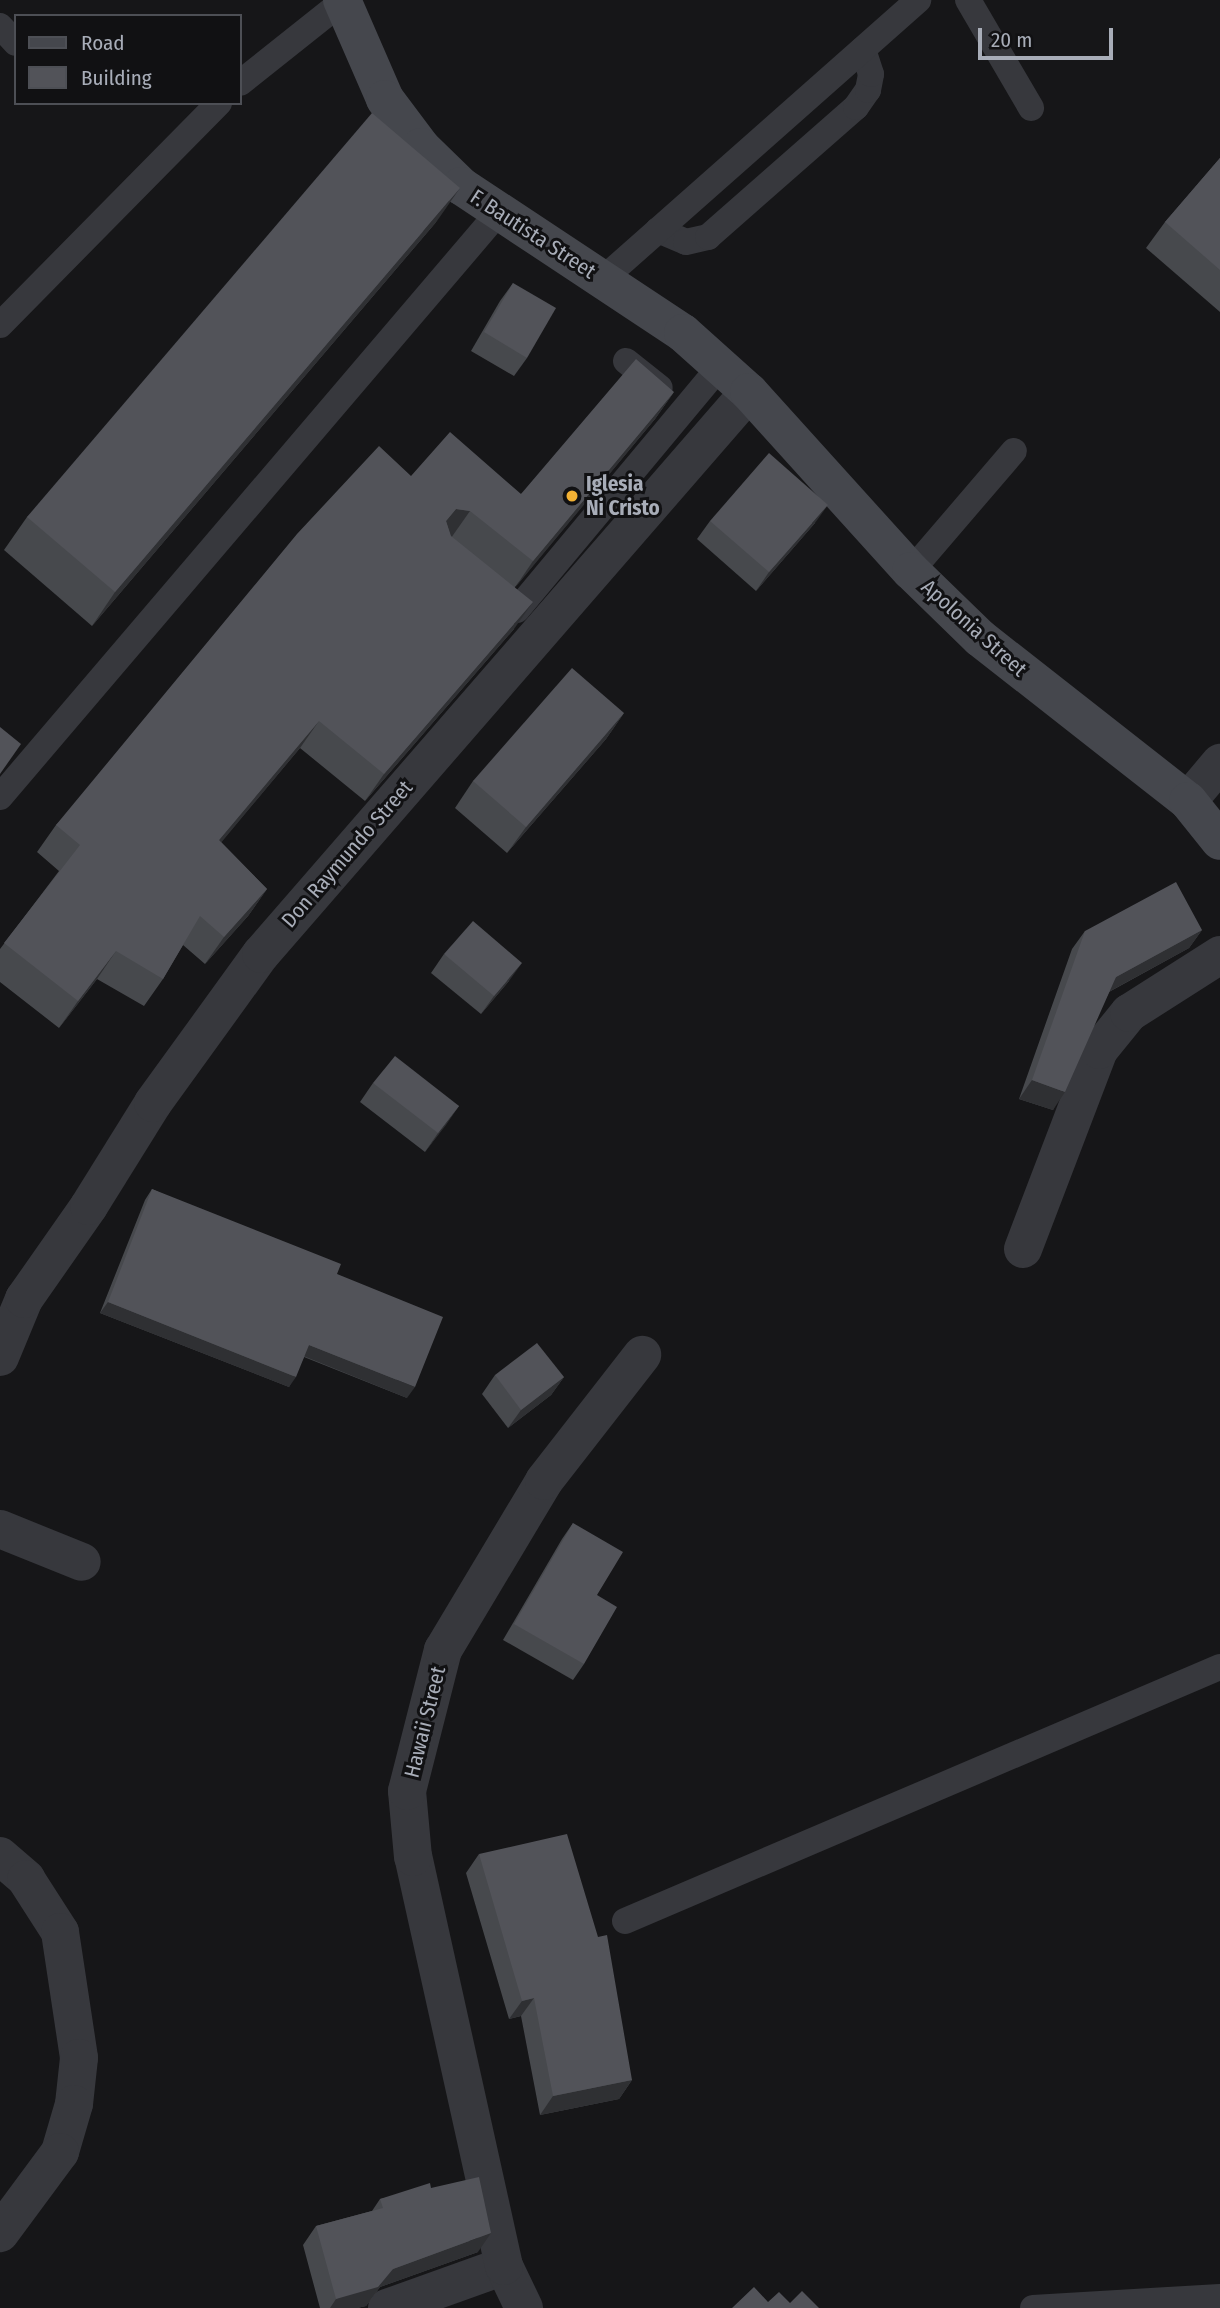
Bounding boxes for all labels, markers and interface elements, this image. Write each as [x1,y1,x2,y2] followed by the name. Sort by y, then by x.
[14,14,242,105] legend
[982,14,1117,58] scale bar
[991,27,1032,53] text: 20 m
[81,30,125,56] text: Road
[81,65,152,91] text: Building
[466,184,600,284] street label: F. Bautista Street
[586,471,660,521] place label: Iglesia Ni Cristo
[564,488,580,504] marker: Iglesia Ni Cristo
[916,574,1032,682] street label: Apolonia Street
[276,775,418,933] street label: Don Raymundo Street
[399,1664,451,1780] street label: Hawaii Street

